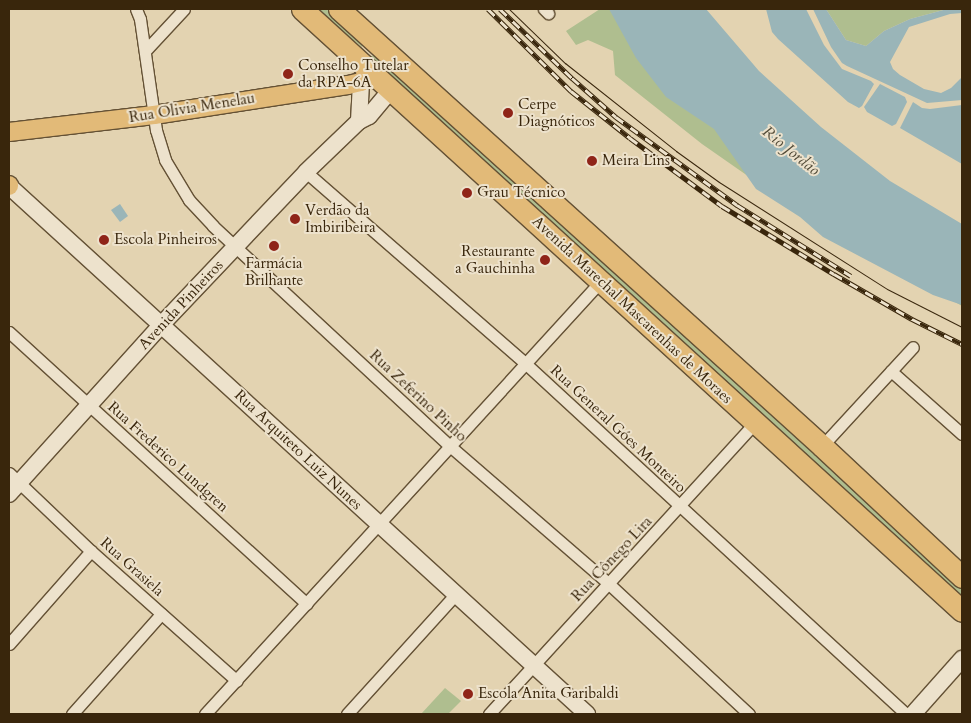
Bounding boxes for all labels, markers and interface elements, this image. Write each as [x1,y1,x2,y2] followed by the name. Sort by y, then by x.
[298,56,409,91] place label: Conselho Tutelar da RPA-6A
[282,68,294,80] marker: Conselho Tutelar da RPA-6A
[128,89,256,127] street label: Rua Olivia Menelau
[518,95,595,130] place label: Cerpe Diagnóticos
[502,107,514,119] marker: Cerpe Diagnóticos
[758,122,824,180] water label: Rio Jordão
[602,152,670,170] place label: Meira Lins
[586,155,598,167] marker: Meira Lins
[477,184,565,202] place label: Grau Técnico
[461,187,473,199] marker: Grau Técnico
[305,201,376,236] place label: Verdão da Imbiribeira
[528,212,736,408] street label: Avenida Marechal Mascarenhas de Moraes
[289,213,301,225] marker: Verdão da Imbiribeira
[114,231,217,249] place label: Escola Pinheiros
[98,234,110,246] marker: Escola Pinheiros
[268,240,280,252] marker: Farmácia Brilhante
[455,242,535,277] place label: Restaurante a Gauchinha
[245,254,303,289] place label: Farmácia Brilhante
[539,254,551,266] marker: Restaurante a Gauchinha
[135,257,227,353] street label: Avenida Pinheiros
[366,346,470,446] street label: Rua Zeferino Pinho
[546,361,690,497] street label: Rua General Góes Monteiro
[230,386,366,514] street label: Rua Arquiteto Luiz Nunes
[104,398,232,516] street label: Rua Frederico Lundgren
[568,513,656,605] street label: Rua Cônego Lira
[97,534,167,600] street label: Rua Grasiela
[478,685,619,703] place label: Escola Anita Garibaldi
[462,688,474,700] marker: Escola Anita Garibaldi

